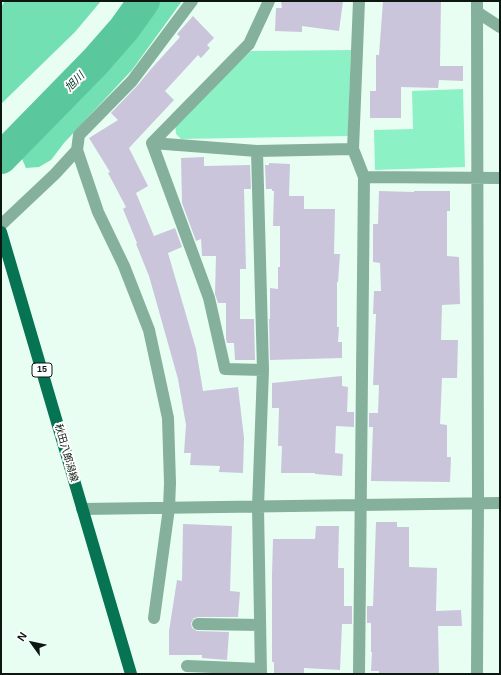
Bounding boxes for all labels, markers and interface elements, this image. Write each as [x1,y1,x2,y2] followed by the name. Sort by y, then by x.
[63,70,87,94] water label: 旭川
[32,363,52,377] road number: 15
[52,423,80,483] street label: 秋田八郎潟線
[12,623,52,663] north arrow
[15,630,29,643] text: N

